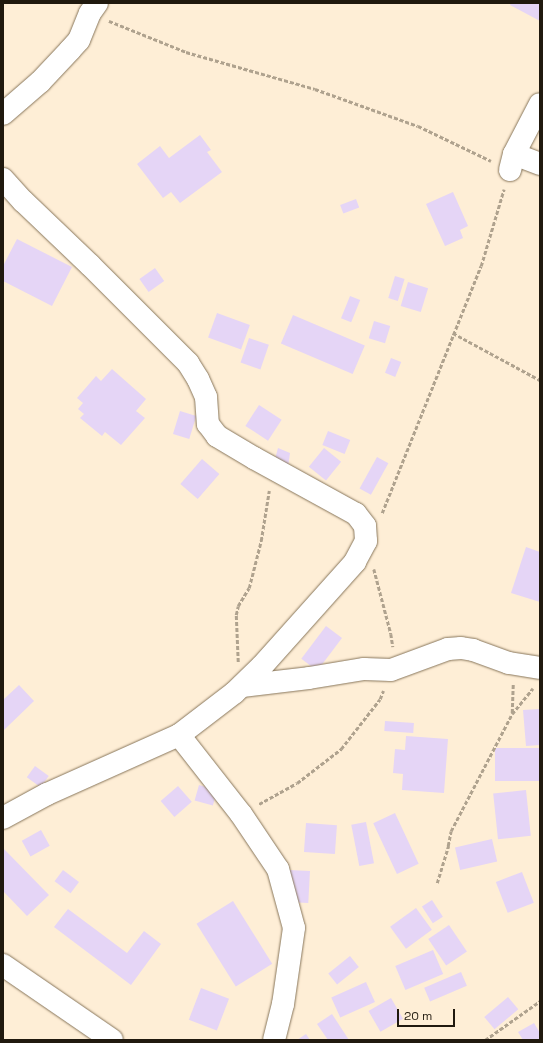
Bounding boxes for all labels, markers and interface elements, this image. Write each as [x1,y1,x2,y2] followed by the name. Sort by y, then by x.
[399,1001,457,1027] scale bar
[404,1008,432,1024] text: 20 m

